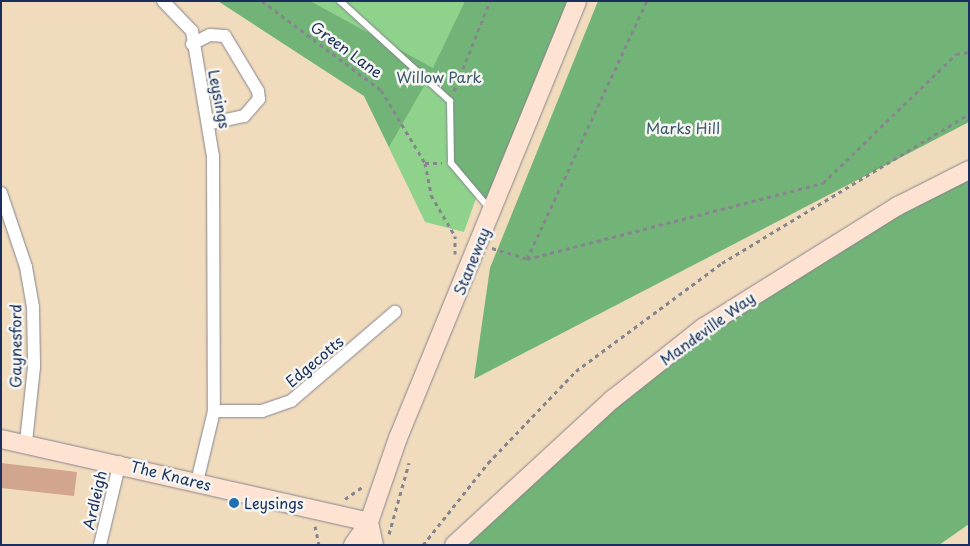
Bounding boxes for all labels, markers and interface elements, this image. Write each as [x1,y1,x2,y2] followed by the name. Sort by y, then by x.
[307,17,387,81] street label: Green Lane
[205,68,235,130] street label: Leysings
[396,68,482,86] park label: Willow Park
[645,119,721,137] park label: Marks Hill
[449,224,493,298] street label: Staneway
[656,288,758,368] street label: Mandeville Way
[6,304,24,388] street label: Gaynesford
[282,332,346,390] street label: Edgecotts
[129,456,213,494] street label: The Knares
[78,469,110,531] street label: Ardleigh
[244,494,304,512] place label: Leysings
[228,497,240,509] marker: Leysings

